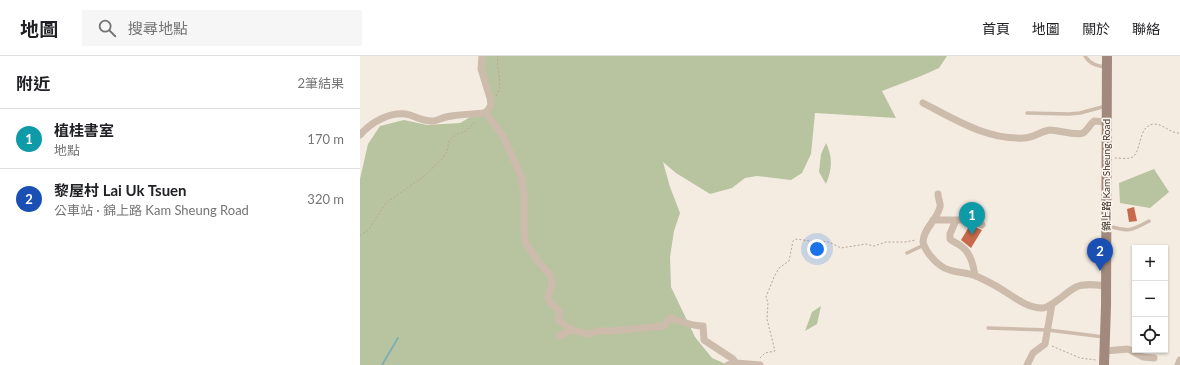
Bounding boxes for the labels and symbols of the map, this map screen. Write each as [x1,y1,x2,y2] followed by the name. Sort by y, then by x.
[1100,119,1112,231] street label: 錦上路 Kam Sheung Road
[959,202,985,235] pin: 1
[1087,238,1113,271] pin: 2
[807,239,827,259] your location

